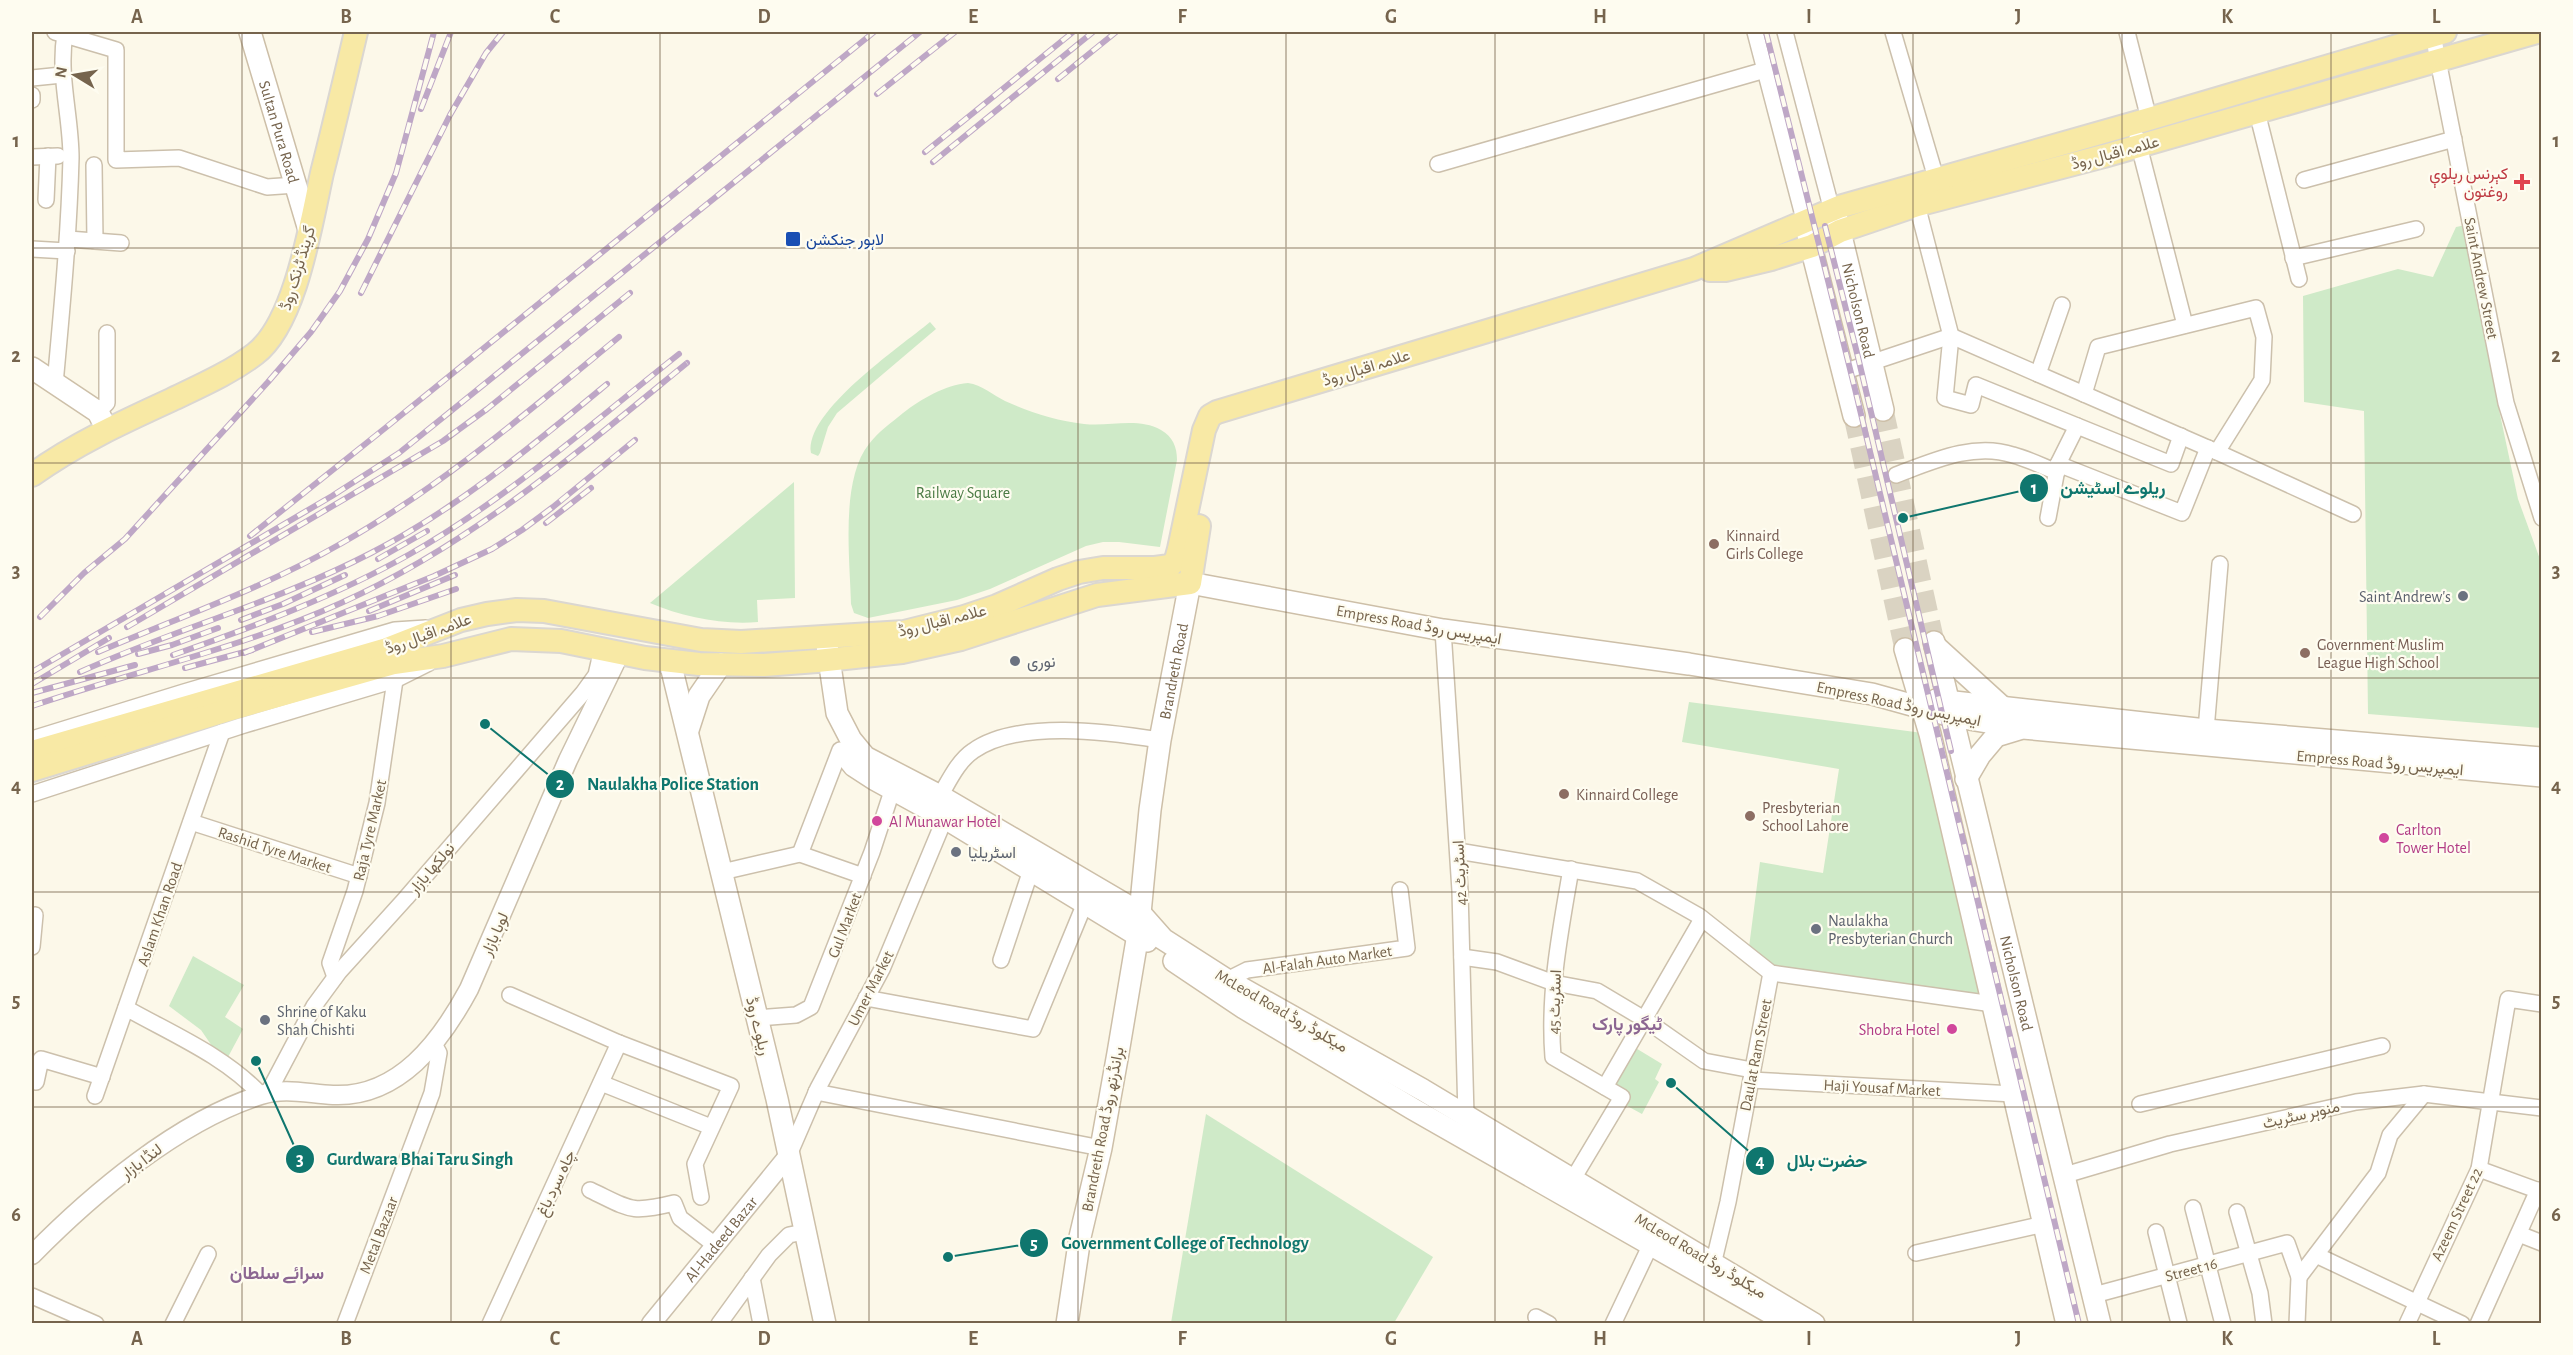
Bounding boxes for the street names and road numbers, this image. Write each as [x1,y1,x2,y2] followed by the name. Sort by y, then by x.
[256,79,302,185] street label: Sultan Pura Road
[2070,134,2161,174] street label: علامہ اقبال روڈ
[2461,216,2501,340] street label: Saint Andrew Street
[277,224,320,313] street label: گرینڈ ٹرنک روڈ
[1839,261,1877,360] street label: Nicholson Road
[1321,347,1412,391] street label: علامہ اقبال روڈ
[897,602,988,642] street label: علامہ اقبال روڈ
[1334,603,1503,650] street label: Empress Road ایمپریس روڈ
[383,611,474,659] street label: علامہ اقبال روڈ
[1157,622,1191,721] street label: Brandreth Road
[1815,679,1982,732] street label: Empress Road ایمپریس روڈ
[2295,748,2464,781] street label: Empress Road ایمپریس روڈ
[351,778,390,883] street label: Raja Tyre Market
[216,824,333,877] street label: Rashid Tyre Market
[405,840,459,899] street label: نولکھا بازار
[1450,840,1472,906] street label: اسٹریٹ 42
[135,860,185,968] street label: Aslam Khan Road
[825,891,865,960] street label: Gul Market
[478,910,513,960] street label: لوہا بازار
[1997,934,2035,1033] street label: Nicholson Road
[1261,943,1393,977] street label: Al-Falah Auto Market
[845,948,897,1029] street label: Umer Market
[1212,966,1350,1057] street label: McLeod Road میکلوڈ روڈ
[1546,969,1566,1035] street label: اسٹریٹ 45
[741,995,773,1058] street label: ریلوے روڈ
[1737,998,1775,1113] street label: Daulat Ram Street
[1078,1045,1129,1213] street label: Brandreth Road برانڈرتھ روڈ
[1823,1077,1941,1100] street label: Haji Yousaf Market
[2261,1098,2342,1134] street label: منوہر سٹریٹ
[116,1140,167,1185] street label: لنڈا بازار
[534,1148,581,1220] street label: چاہ سرد باغ
[2428,1165,2485,1263] street label: Azeem Street 22
[682,1193,761,1285] street label: Al-Hadeed Bazar
[357,1194,401,1276] street label: Metal Bazaar
[1631,1210,1769,1303] street label: McLeod Road میکلوڈ روڈ
[2163,1255,2219,1285] street label: Street 16

